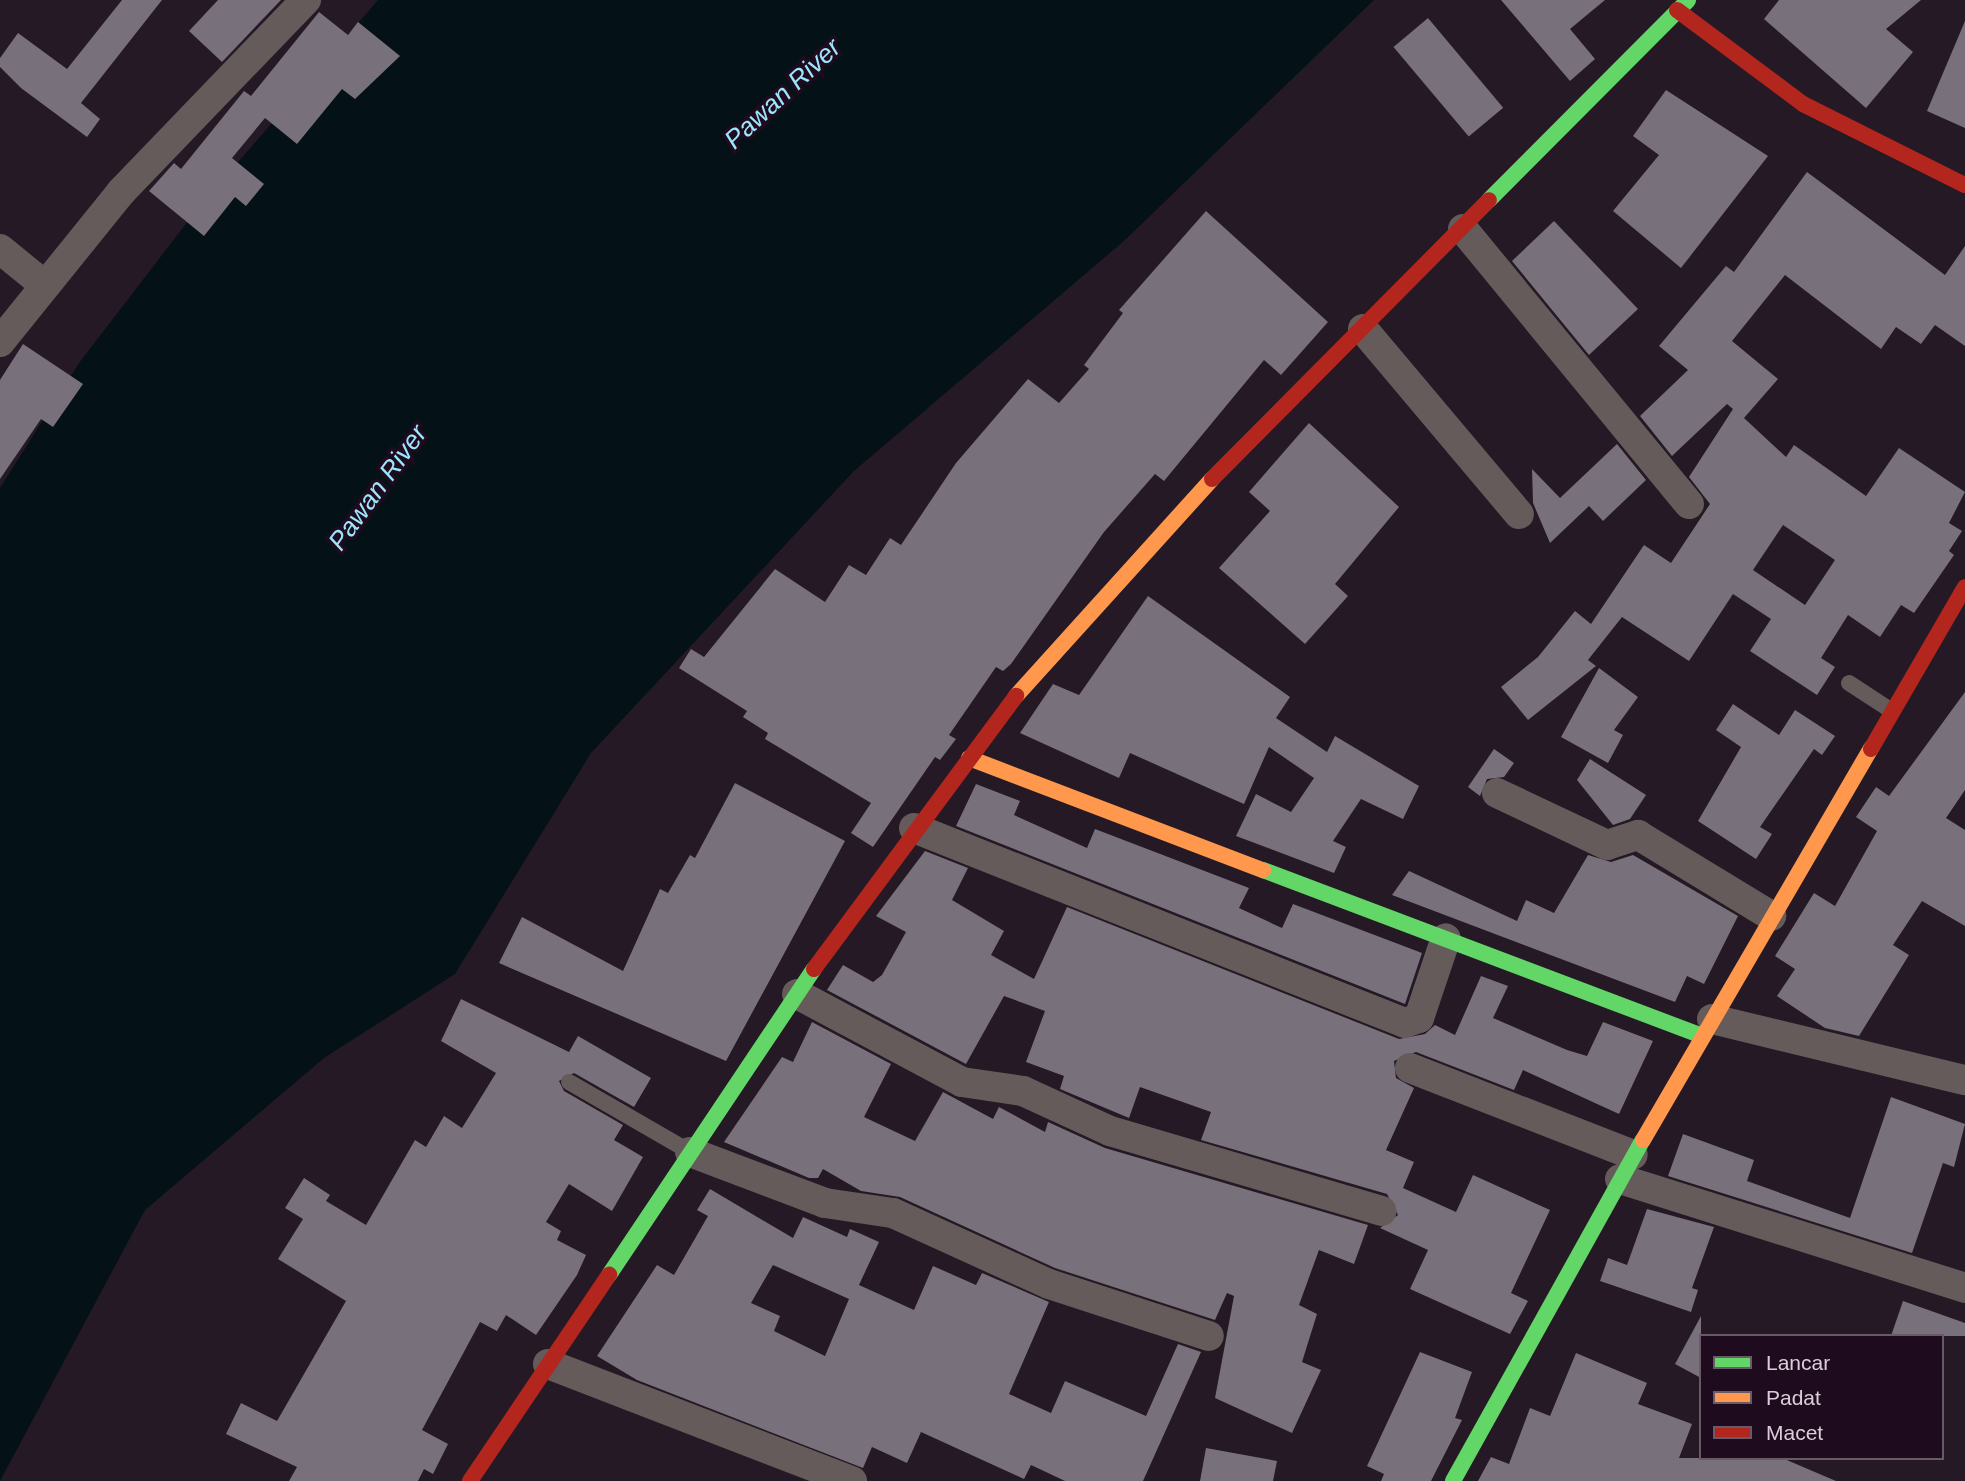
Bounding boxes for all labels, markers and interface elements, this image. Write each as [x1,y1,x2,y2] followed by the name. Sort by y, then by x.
[718,32,848,156] water label: Pawan River
[322,419,434,557] water label: Pawan River
[1699,1334,1944,1460] legend
[1766,1351,1830,1374] text: Lancar
[1766,1386,1821,1409] text: Padat
[1766,1421,1823,1444] text: Macet

